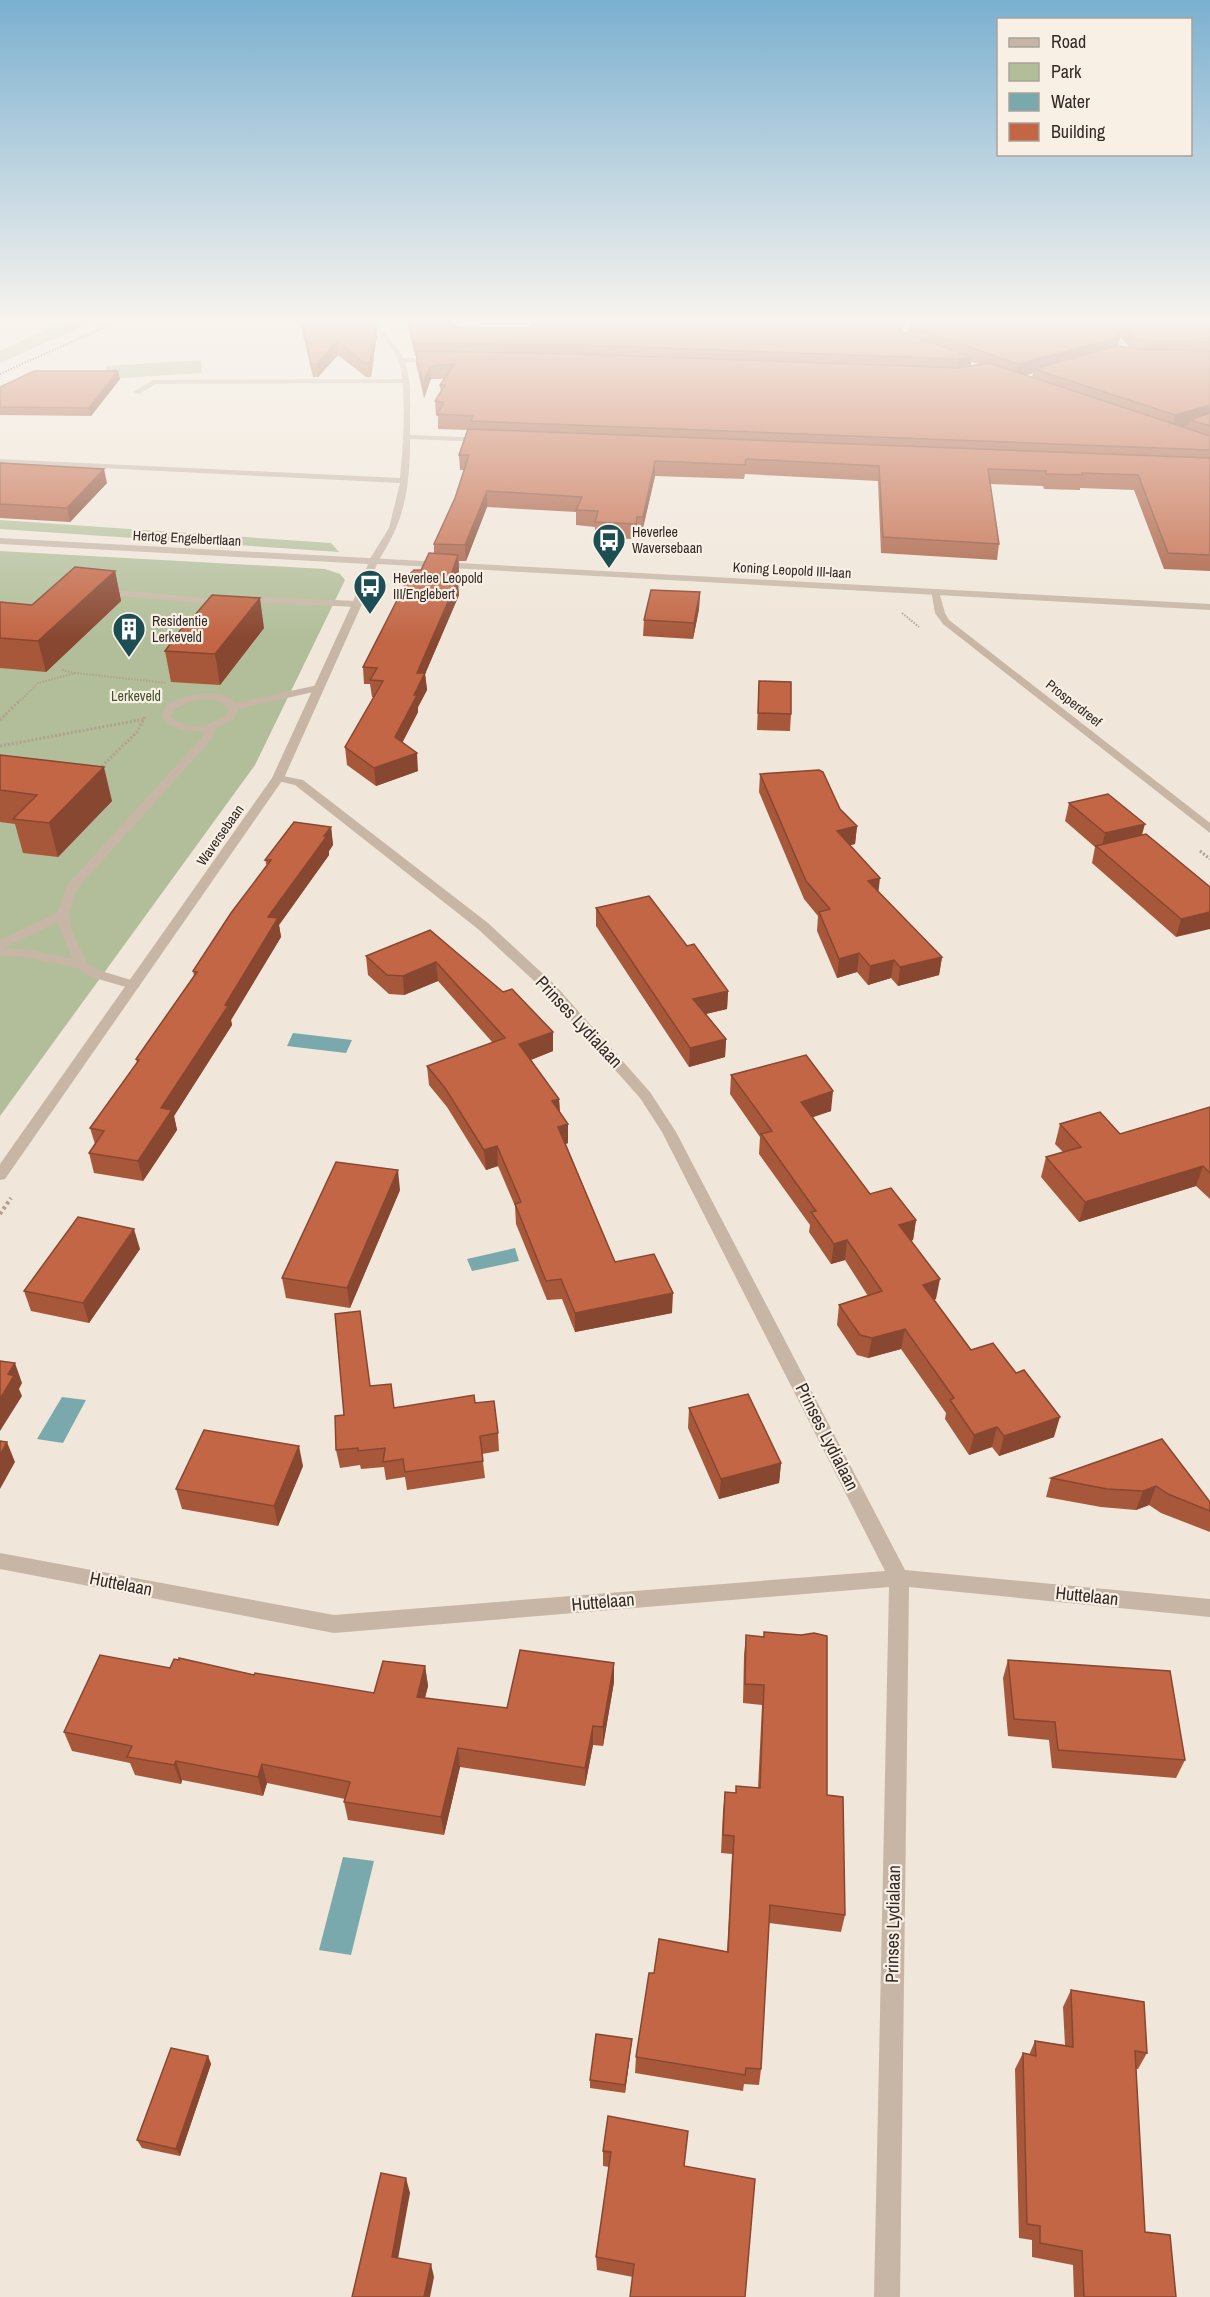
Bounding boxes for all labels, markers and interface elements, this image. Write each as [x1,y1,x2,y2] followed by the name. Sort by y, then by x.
[997,18,1192,156] legend
[1051,29,1086,54] text: Road
[1051,59,1082,84] text: Park
[1051,89,1090,114] text: Water
[1051,119,1106,144] text: Building
[591,522,627,569] bus stop icon: Heverlee Waversebaan
[632,523,702,557] place label: Heverlee Waversebaan
[132,526,242,550] street label: Hertog Engelbertlaan
[732,558,852,582] street label: Koning Leopold III-laan
[352,568,388,615] bus stop icon: Heverlee Leopold III/Englebert
[393,569,483,603] place label: Heverlee Leopold III/Englebert
[111,611,147,658] building icon: Residentie Lerkeveld
[152,612,208,646] place label: Residentie Lerkeveld
[1042,675,1106,731] street label: Prosperdreef
[111,687,161,705] park label: Lerkeveld
[192,801,248,869] street label: Waversebaan
[530,970,629,1073] street label: Prinses Lydialaan
[790,1379,865,1495] street label: Prinses Lydialaan
[88,1565,154,1602] street label: Huttelaan
[1054,1580,1120,1611] street label: Huttelaan
[570,1586,636,1617] street label: Huttelaan
[879,1865,906,1983] street label: Prinses Lydialaan

